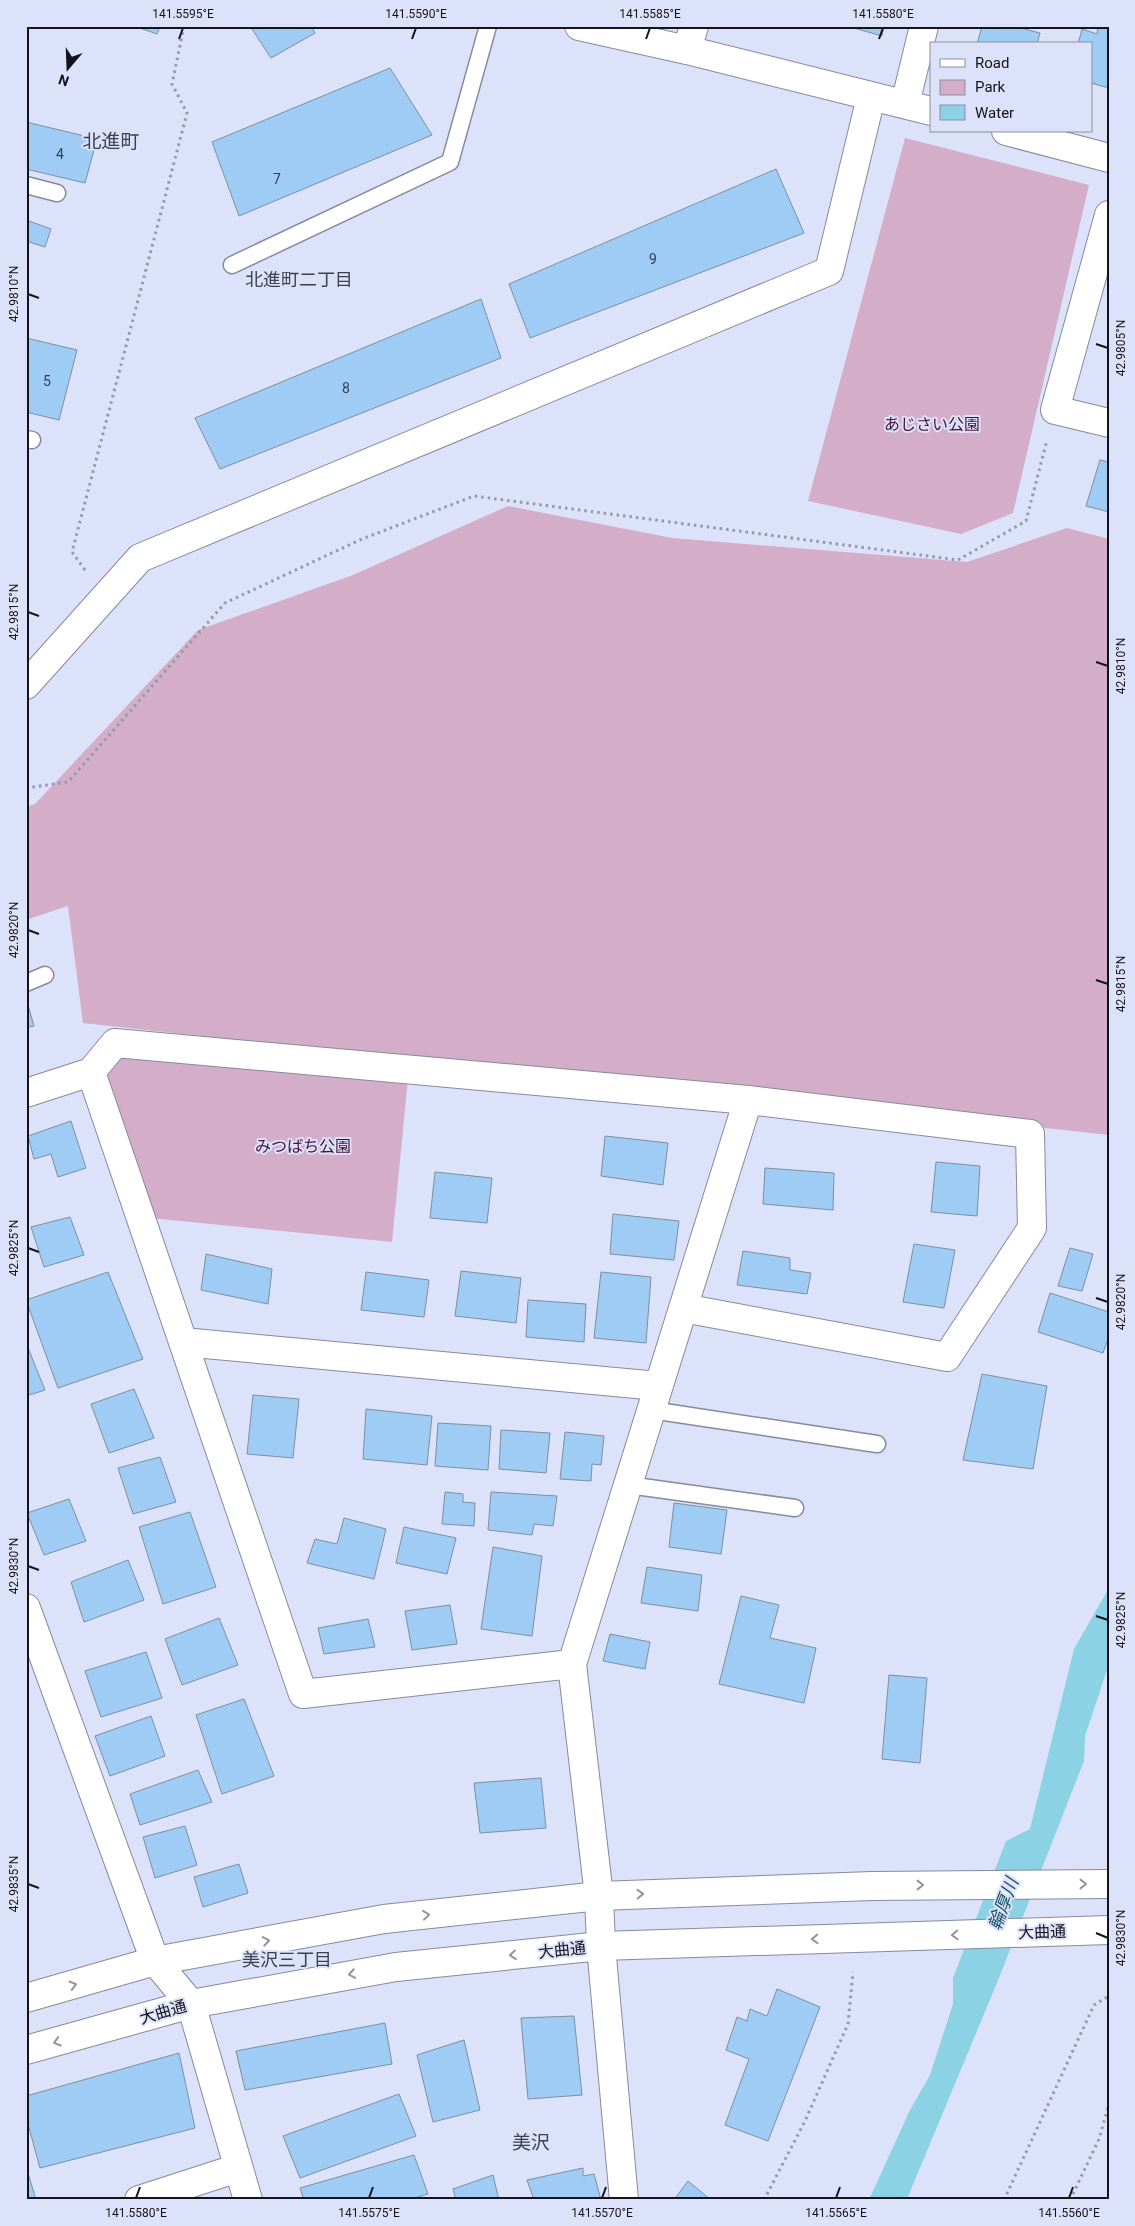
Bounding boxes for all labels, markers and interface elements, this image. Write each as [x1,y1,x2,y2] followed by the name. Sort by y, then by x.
[152,7,214,21] text: 141.5595°E
[385,7,447,21] text: 141.5590°E
[619,7,681,21] text: 141.5585°E
[852,7,914,21] text: 141.5580°E
[42,42,92,92] north arrow
[930,42,1092,132] legend
[975,54,1009,72] text: Road
[56,71,71,89] text: N
[975,78,1006,96] text: Park
[975,104,1014,122] text: Water
[82,130,140,153] district label: 北進町
[56,146,64,162] house number: 4
[273,171,281,187] house number: 7
[649,251,657,267] house number: 9
[7,266,21,322] text: 42.9810°N
[245,269,353,290] district label: 北進町二丁目
[1114,320,1128,376] text: 42.9805°N
[43,373,51,389] house number: 5
[342,380,350,396] house number: 8
[884,415,980,434] park label: あじさい公園
[7,584,21,640] text: 42.9815°N
[1114,638,1128,694] text: 42.9810°N
[7,902,21,958] text: 42.9820°N
[1114,956,1128,1012] text: 42.9815°N
[255,1137,351,1156] park label: みつばち公園
[7,1220,21,1276] text: 42.9825°N
[1114,1274,1128,1330] text: 42.9820°N
[7,1538,21,1594] text: 42.9830°N
[1114,1592,1128,1648] text: 42.9825°N
[7,1856,21,1912] text: 42.9835°N
[984,1873,1023,1933] water label: 輪厚川
[1080,1879,1087,1889] one-way arrow
[917,1880,925,1890] one-way arrow
[636,1889,644,1899] one-way arrow
[422,1910,430,1921] one-way arrow
[1114,1910,1128,1966] text: 42.9830°N
[1018,1922,1066,1942] street label: 大曲通
[951,1930,958,1940] one-way arrow
[811,1934,818,1944] one-way arrow
[261,1937,270,1947] one-way arrow
[537,1938,587,1962] street label: 大曲通
[242,1949,332,1970] district label: 美沢三丁目
[509,1949,517,1960] one-way arrow
[347,1969,356,1979] one-way arrow
[69,1980,77,1990] one-way arrow
[137,1996,189,2028] street label: 大曲通
[54,2036,62,2046] one-way arrow
[512,2131,550,2154] district label: 美沢
[105,2206,167,2220] text: 141.5580°E
[338,2206,400,2220] text: 141.5575°E
[571,2206,633,2220] text: 141.5570°E
[805,2206,867,2220] text: 141.5565°E
[1038,2206,1100,2220] text: 141.5560°E

